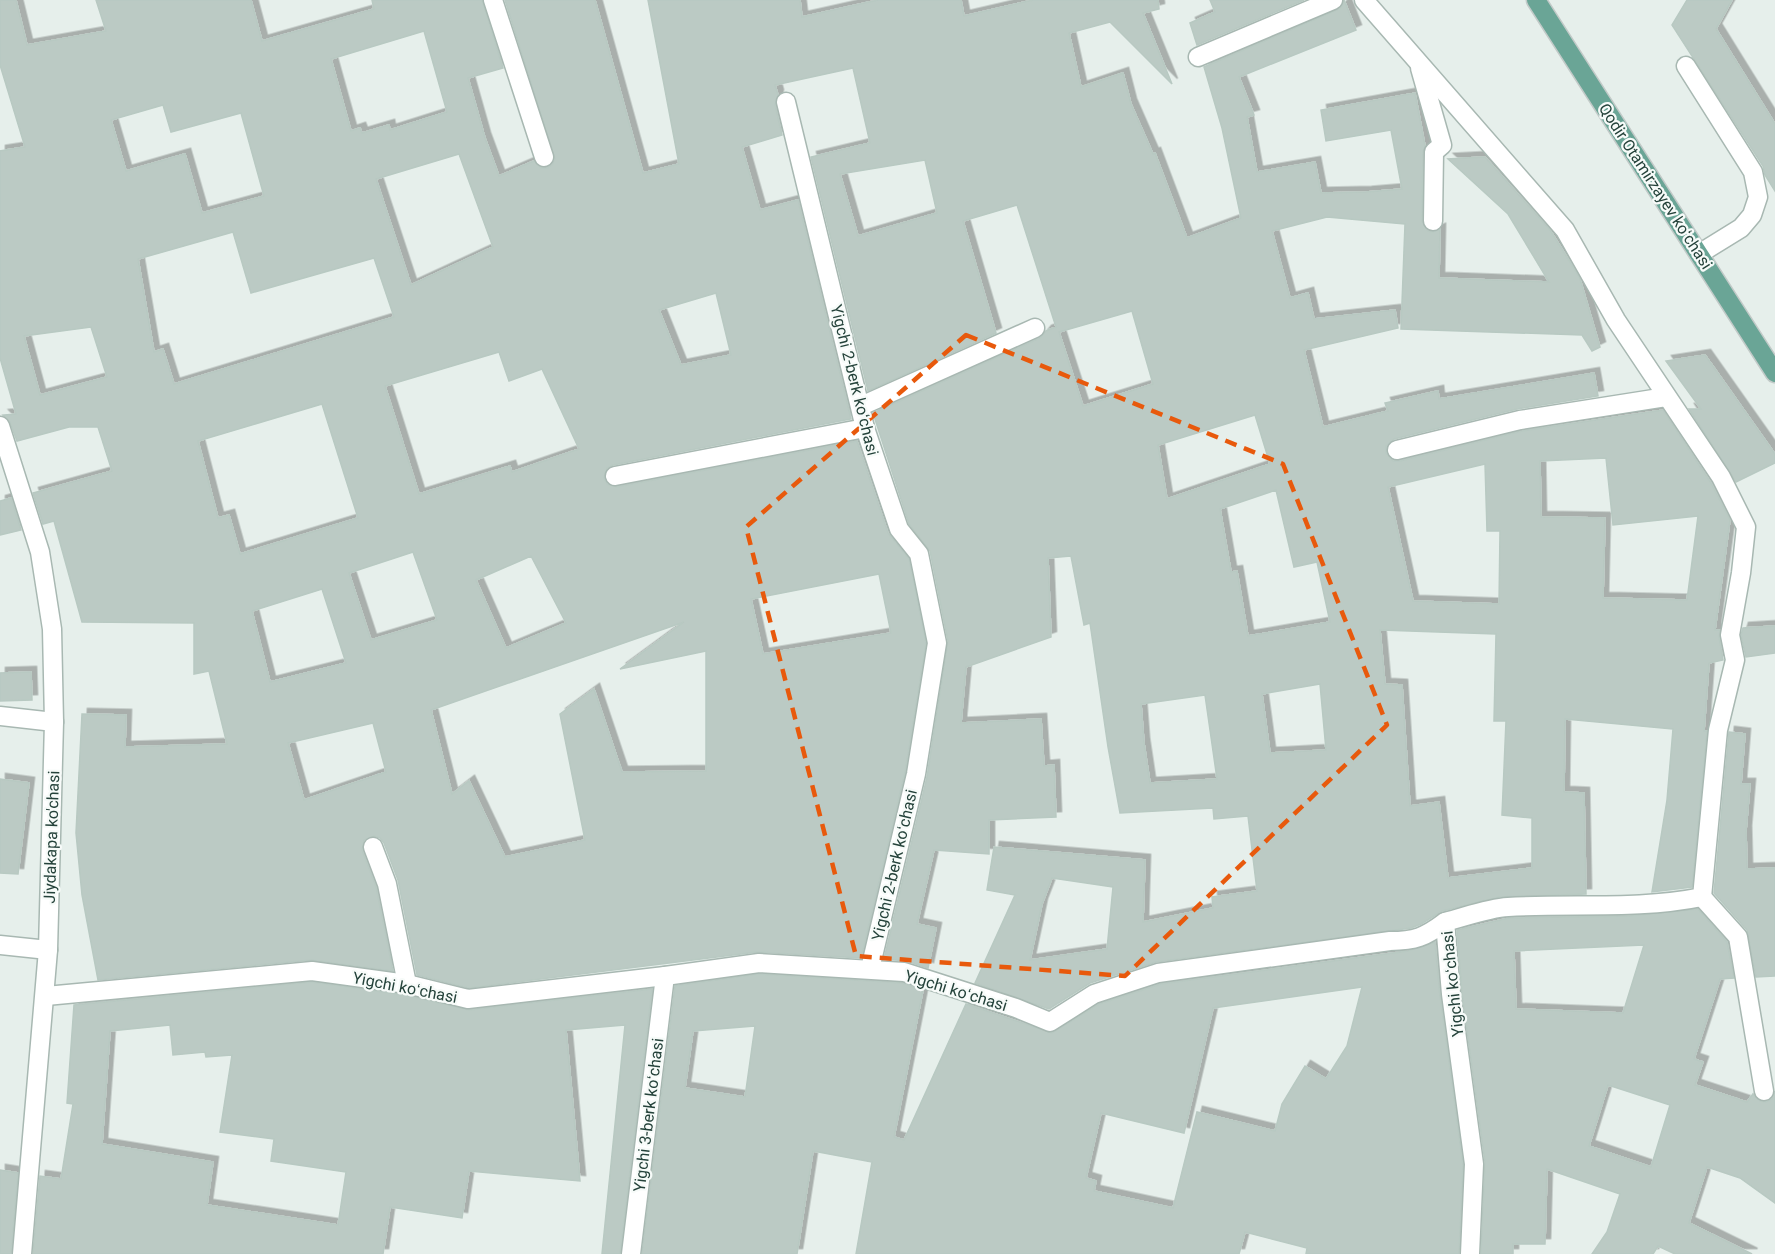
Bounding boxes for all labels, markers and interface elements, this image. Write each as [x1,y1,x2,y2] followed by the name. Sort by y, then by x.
[1595,100,1716,273] street label: Qodir Otamirzayev koʻchasi
[827,303,882,457] street label: Yigchi 2-berk koʻchasi
[40,770,63,904] street label: Jiydakapa ko'chasi
[868,788,921,943] street label: Yigchi 2-berk koʻchasi
[1437,930,1468,1038] street label: Yigchi koʻchasi
[902,966,1009,1015] street label: Yigchi koʻchasi
[351,968,459,1007] street label: Yigchi koʻchasi
[630,1037,667,1193] street label: Yigchi 3-berk koʻchasi

